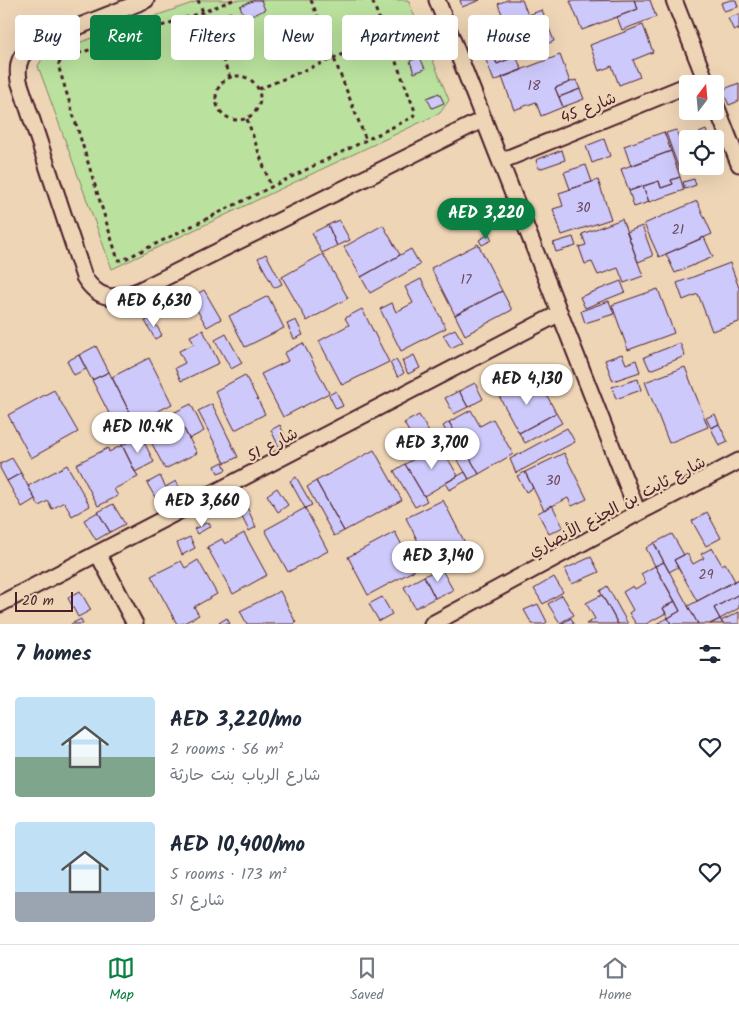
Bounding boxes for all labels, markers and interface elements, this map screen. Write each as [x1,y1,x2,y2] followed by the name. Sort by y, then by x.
[15,15,80,60] chip: Buy
[90,15,161,60] chip: Rent
[171,15,254,60] chip: Filters
[264,15,332,60] chip: New
[342,15,458,60] chip: Apartment
[468,15,549,60] chip: House
[528,75,541,97] house number: 18
[679,75,724,120] north arrow
[679,75,724,175] map controls
[557,86,620,131] street label: شارع 45
[679,130,724,175] button: locate
[576,197,591,219] house number: 30
[429,198,543,240] pin: AED 3,220
[448,201,524,226] text: AED 3,220
[672,219,684,241] house number: 21
[461,269,472,291] house number: 17
[97,286,211,328] pin: AED 6,630
[117,289,191,314] text: AED 6,630
[470,364,584,406] pin: AED 4,130
[492,367,562,392] text: AED 4,130
[81,412,195,454] pin: AED 10.4K
[103,415,173,440] text: AED 10.4K
[243,421,303,469] street label: شارع 51
[375,428,489,470] pin: AED 3,700
[396,431,468,456] text: AED 3,700
[525,450,711,565] street label: شارع ثابت بن الجذع الأنصاري
[546,470,561,492] house number: 30
[145,486,259,528] pin: AED 3,660
[165,489,239,514] text: AED 3,660
[381,540,495,583] pin: AED 3,140
[403,544,473,569] text: AED 3,140
[699,564,714,586] house number: 29
[15,589,72,612] scale bar
[22,590,54,612] text: 20 m
[15,638,92,671] text: 7 homes
[696,640,724,668] icon: filters
[170,704,302,737] text: AED 3,220/mo
[55,717,115,777] icon: home
[696,733,724,761] icon: heart
[170,737,283,762] text: 2 rooms · 56 m²
[170,763,320,788] text: شارع الرباب بنت حارثة
[170,829,305,862] text: AED 10,400/mo
[55,842,115,902] icon: home
[696,858,724,886] icon: heart
[170,862,287,887] text: 5 rooms · 173 m²
[170,888,225,913] text: شارع 51
[107,954,135,1006] tab: Map
[350,954,384,1006] tab: Saved
[598,954,632,1006] tab: Home

